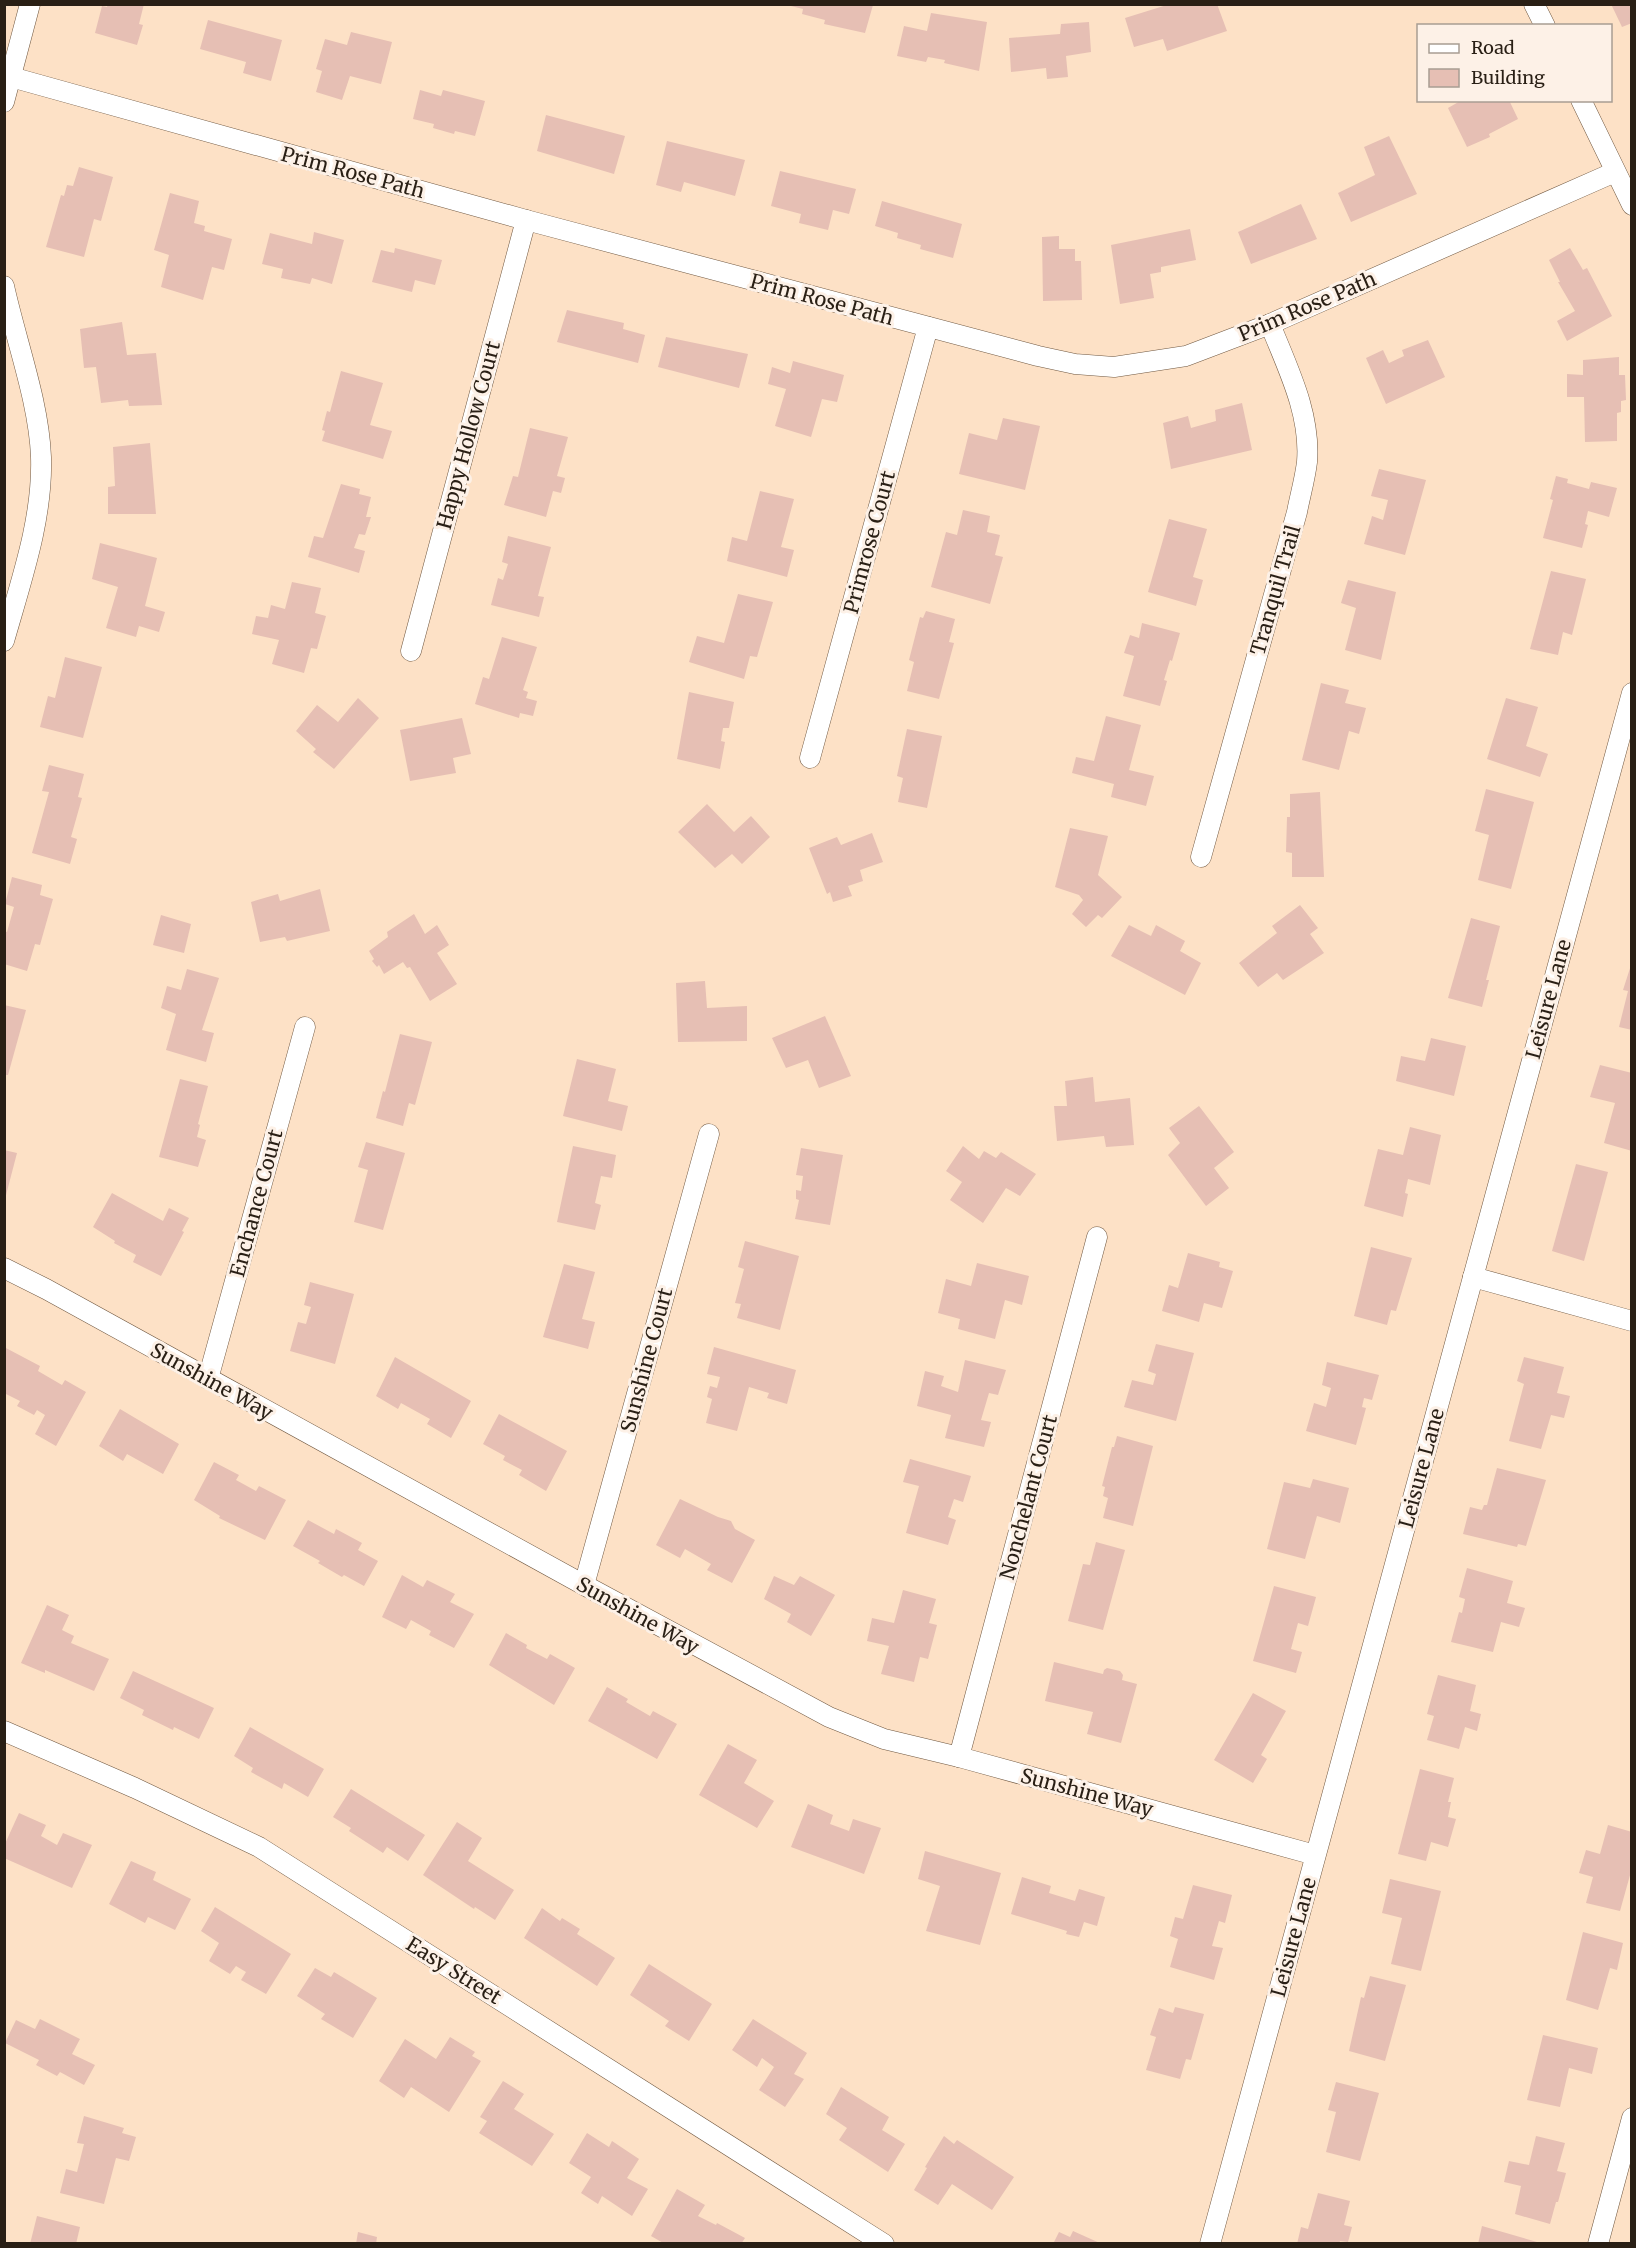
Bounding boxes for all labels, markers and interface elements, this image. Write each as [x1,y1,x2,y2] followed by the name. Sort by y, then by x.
[1417,24,1612,102] legend
[1471,36,1515,59] text: Road
[1471,66,1545,89] text: Building
[279,141,427,203] street label: Prim Rose Path
[1234,266,1380,346] street label: Prim Rose Path
[748,268,896,330] street label: Prim Rose Path
[431,338,505,532] street label: Happy Hollow Court
[838,468,900,616] street label: Primrose Court
[1244,522,1306,658] street label: Tranquil Trail
[1520,936,1576,1062] street label: Leisure Lane
[224,1126,288,1280] street label: Enchance Court
[615,1285,677,1435] street label: Sunshine Court
[146,1337,278,1425] street label: Sunshine Way
[1393,1405,1449,1531] street label: Leisure Lane
[994,1412,1062,1582] street label: Nonchelant Court
[572,1571,704,1659] street label: Sunshine Way
[1018,1762,1156,1822] street label: Sunshine Way
[1265,1874,1321,2000] street label: Leisure Lane
[402,1931,506,2009] street label: Easy Street

